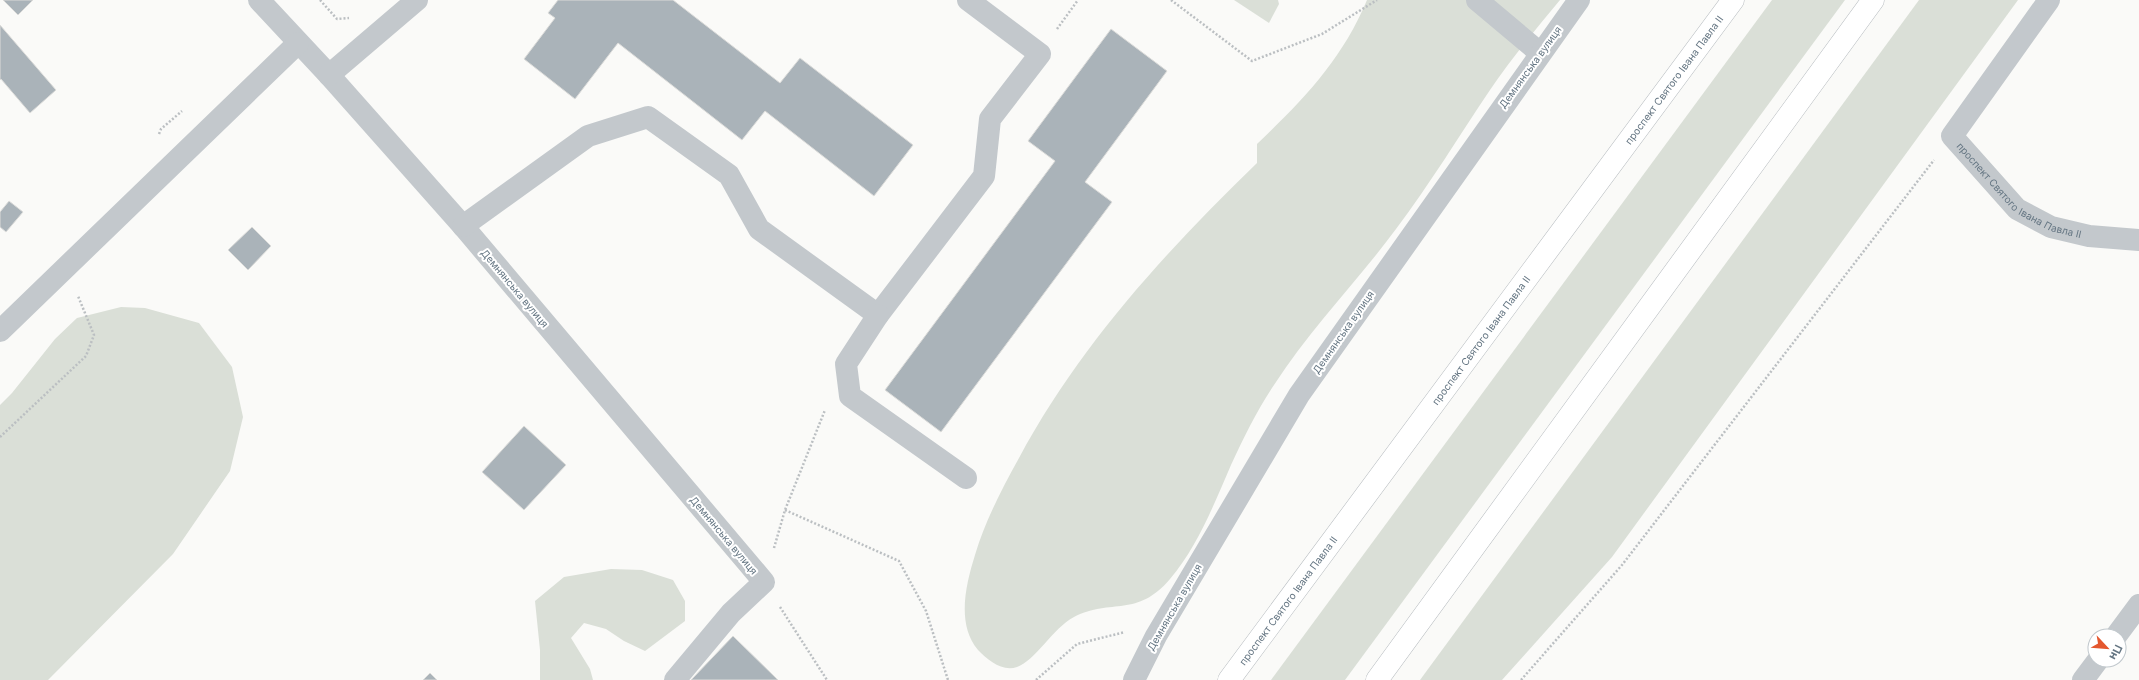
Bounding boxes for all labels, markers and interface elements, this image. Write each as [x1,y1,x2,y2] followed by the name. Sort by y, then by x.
[1622,13,1725,147] street label: проспект Святого Івана Павла II
[1496,24,1564,110] street label: Демнянська вулиця
[1954,140,2083,240] street label: проспект Святого Івана Павла II
[479,247,551,329] street label: Демнянська вулиця
[1429,274,1532,407] street label: проспект Святого Івана Павла II
[1310,288,1376,376] street label: Демнянська вулиця
[688,494,760,576] street label: Демнянська вулиця
[1236,534,1340,667] street label: проспект Святого Івана Павла II
[1144,561,1204,653] street label: Демнянська вулиця
[2087,628,2127,668] north arrow
[2106,643,2126,662] text: Пн

